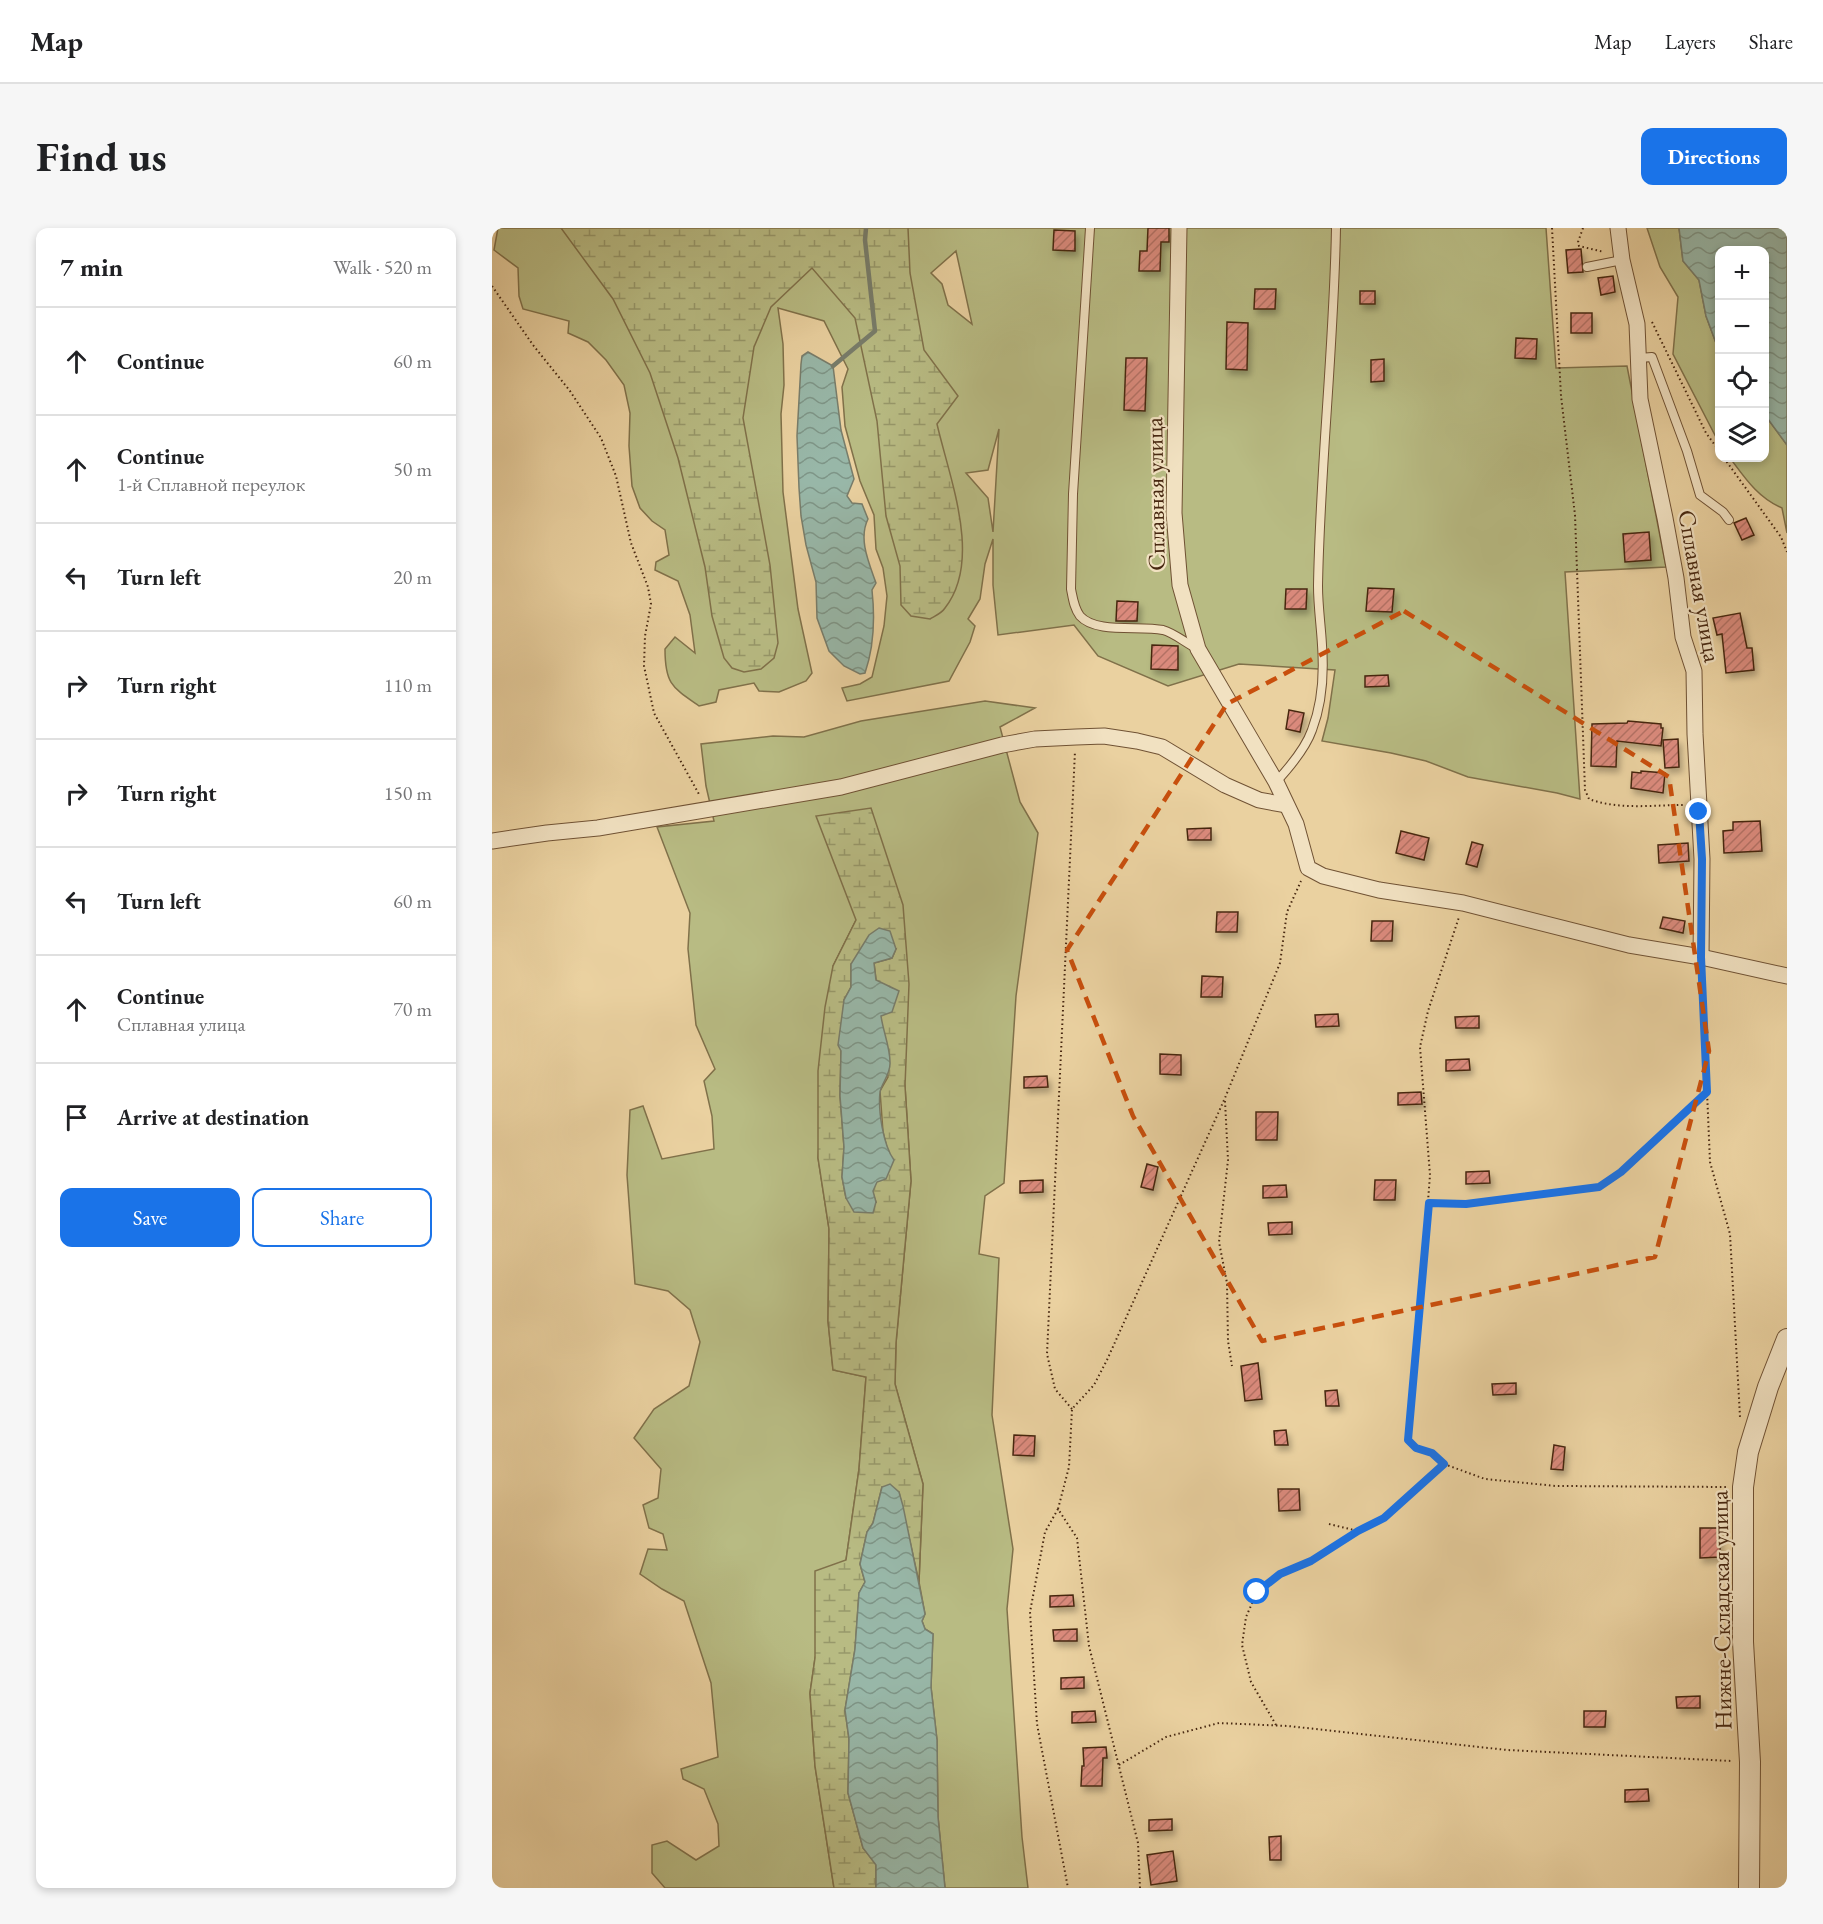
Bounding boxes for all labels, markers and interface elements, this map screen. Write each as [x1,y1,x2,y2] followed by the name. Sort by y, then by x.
[30,23,83,59] text: Map
[1594,28,1632,55] text: Map
[1665,28,1716,55] text: Layers
[1749,28,1793,55] text: Share
[1641,128,1787,185] button: Directions
[36,129,167,184] text: Find us
[1715,246,1769,462] map controls
[1715,246,1769,300] button: +
[60,250,123,284] text: 7 min
[333,254,432,280] text: Walk · 520 m
[1715,300,1769,354] button: −
[60,345,93,378] icon: ahead
[117,347,204,376] text: Continue
[393,348,432,374] text: 60 m
[1715,354,1769,408] button: locate
[1715,408,1769,462] button: layers
[1138,416,1172,571] street label: Сплавная улица
[117,442,204,471] text: Continue
[60,453,93,486] icon: ahead
[393,456,432,482] text: 50 m
[117,471,305,497] text: 1-й Сплавной переулок
[1671,507,1729,665] street label: Сплавная улица
[60,561,93,594] icon: left
[117,563,201,592] text: Turn left
[393,564,432,590] text: 20 m
[60,669,93,702] icon: right
[117,671,216,700] text: Turn right
[384,672,432,698] text: 110 m
[60,777,93,810] icon: right
[117,779,216,808] text: Turn right
[384,780,432,806] text: 150 m
[1685,798,1711,824] route end
[60,885,93,918] icon: left
[117,887,201,916] text: Turn left
[393,888,432,914] text: 60 m
[117,982,204,1011] text: Continue
[60,993,93,1026] icon: ahead
[393,996,432,1022] text: 70 m
[117,1011,245,1037] text: Сплавная улица
[60,1101,93,1134] icon: arrive
[117,1103,309,1132] text: Arrive at destination
[60,1188,240,1247] button: Save
[252,1188,432,1247] button: Share
[1703,1490,1739,1730] street label: Нижне-Складская улица
[1243,1578,1269,1604] route start

